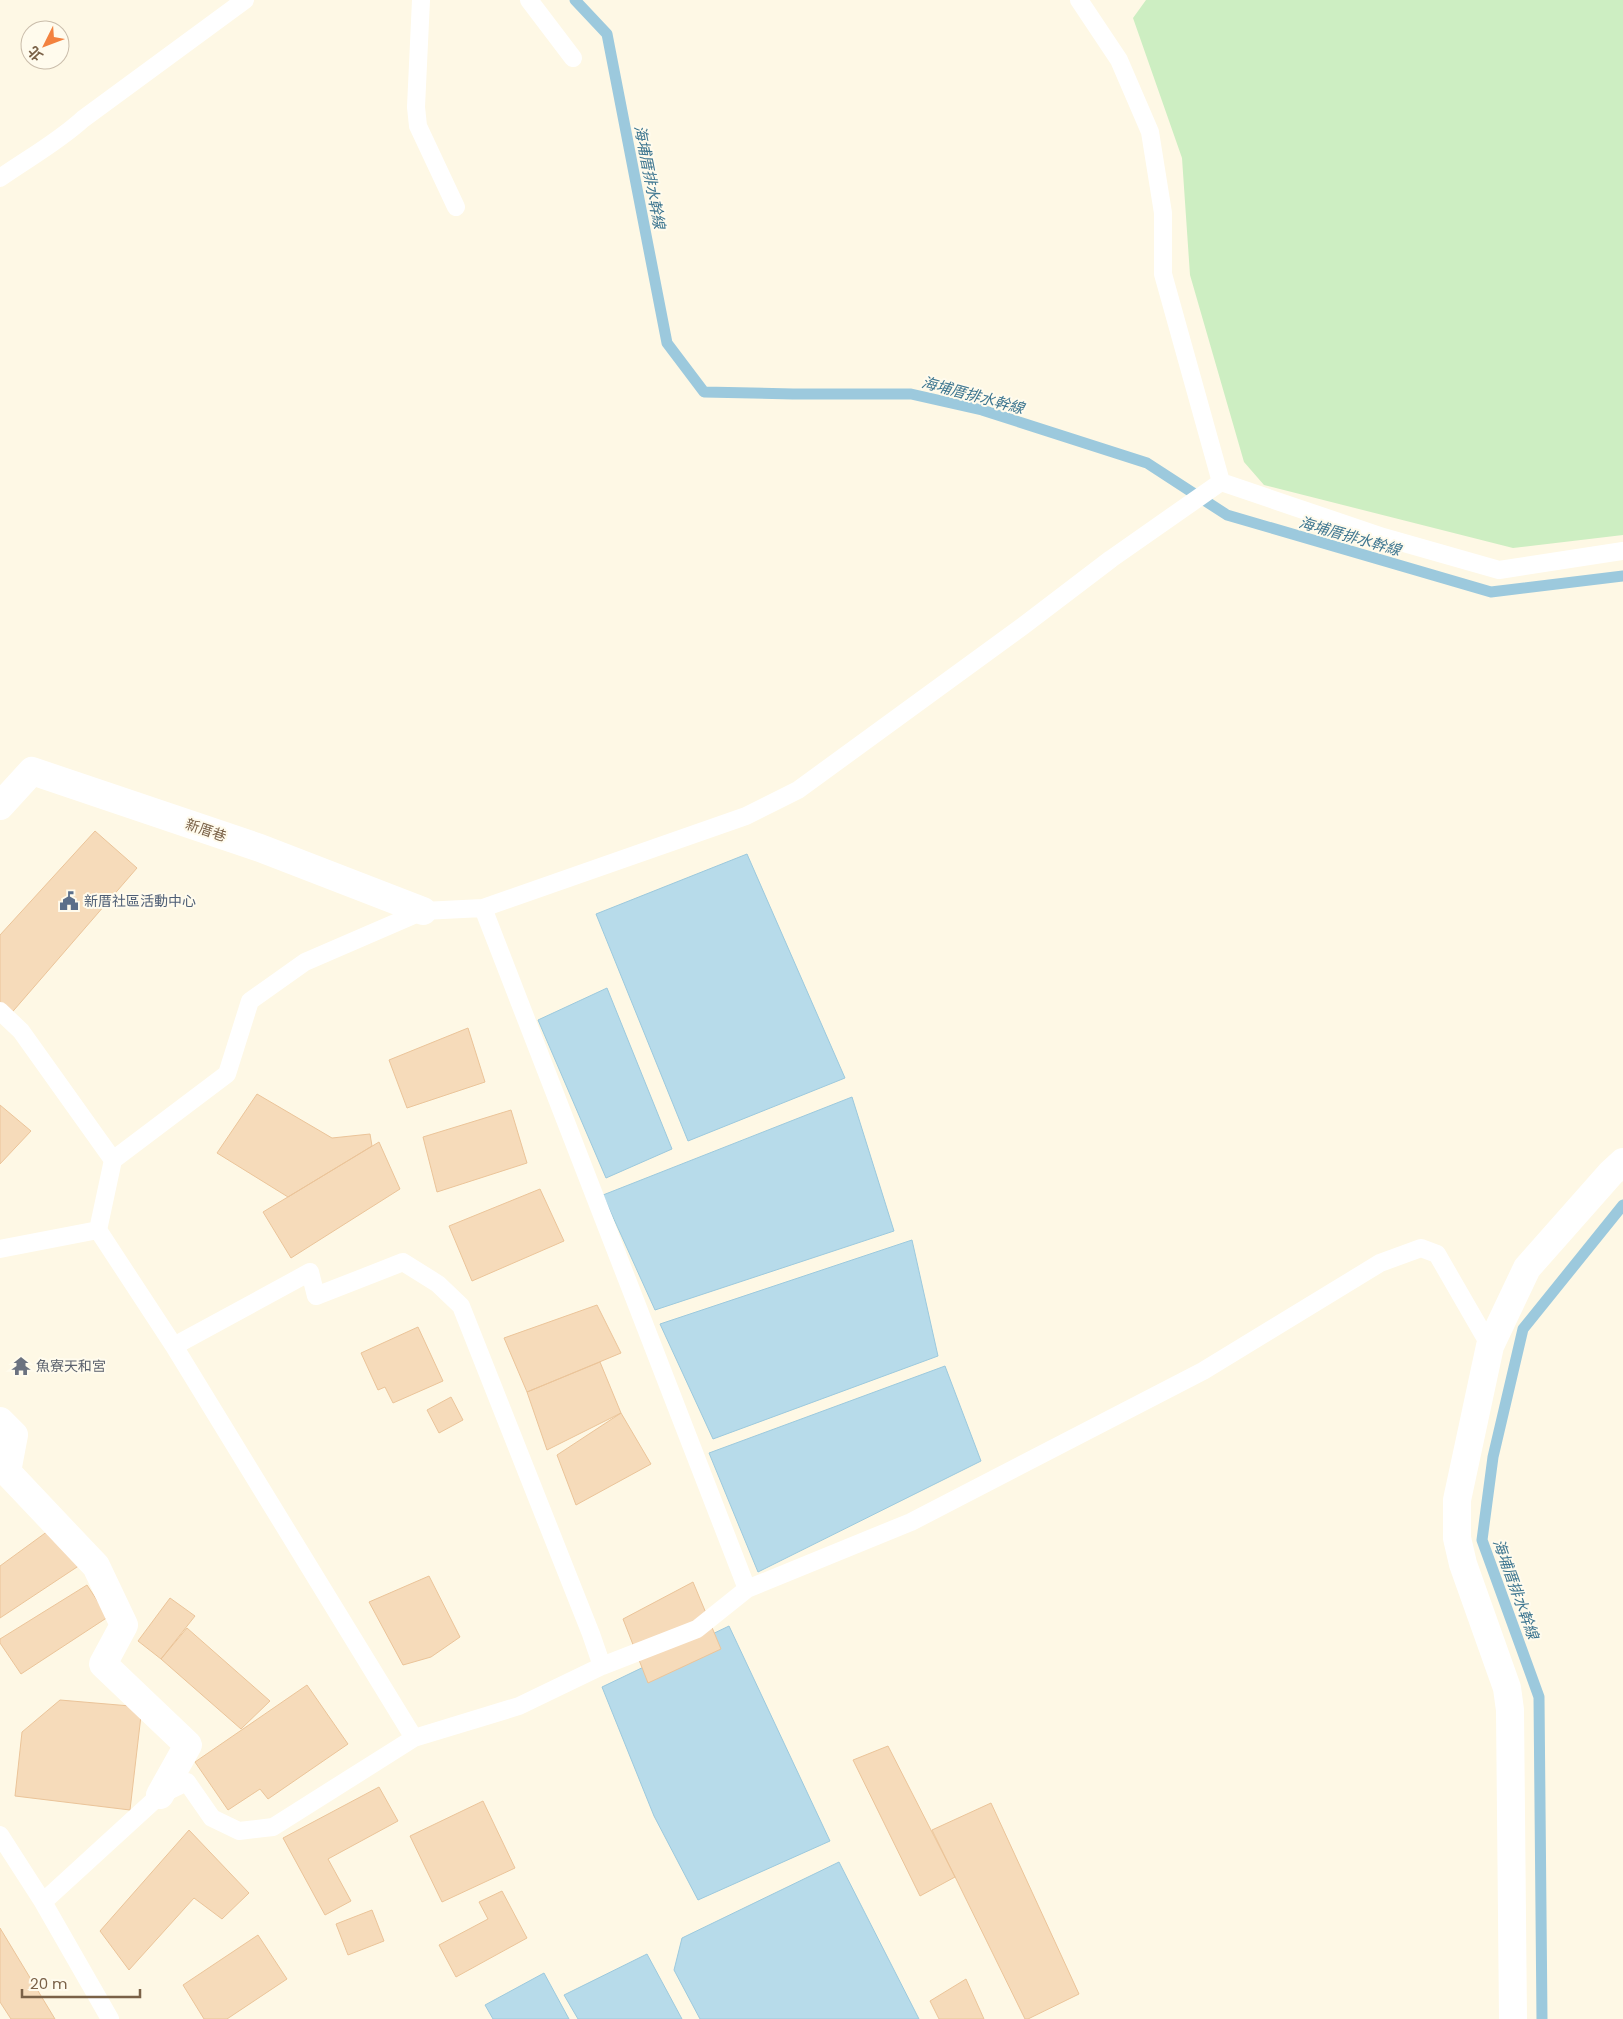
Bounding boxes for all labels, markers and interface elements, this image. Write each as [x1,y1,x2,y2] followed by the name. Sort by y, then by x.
[20,20,70,70] north arrow
[23,42,47,66] text: 北
[630,123,671,232] water label: 海埔厝排水幹線
[920,371,1028,419] water label: 海埔厝排水幹線
[1297,511,1405,561] water label: 海埔厝排水幹線
[183,814,229,846] street label: 新厝巷
[58,890,80,912] public building icon: 新厝社區活動中心
[84,891,196,911] place label: 新厝社區活動中心
[10,1355,32,1377] temple icon: 魚寮天和宮
[36,1356,106,1376] place label: 魚寮天和宮
[1488,1536,1545,1644] water label: 海埔厝排水幹線
[22,1966,140,1998] scale bar
[30,1973,68,1994] text: 20 m

